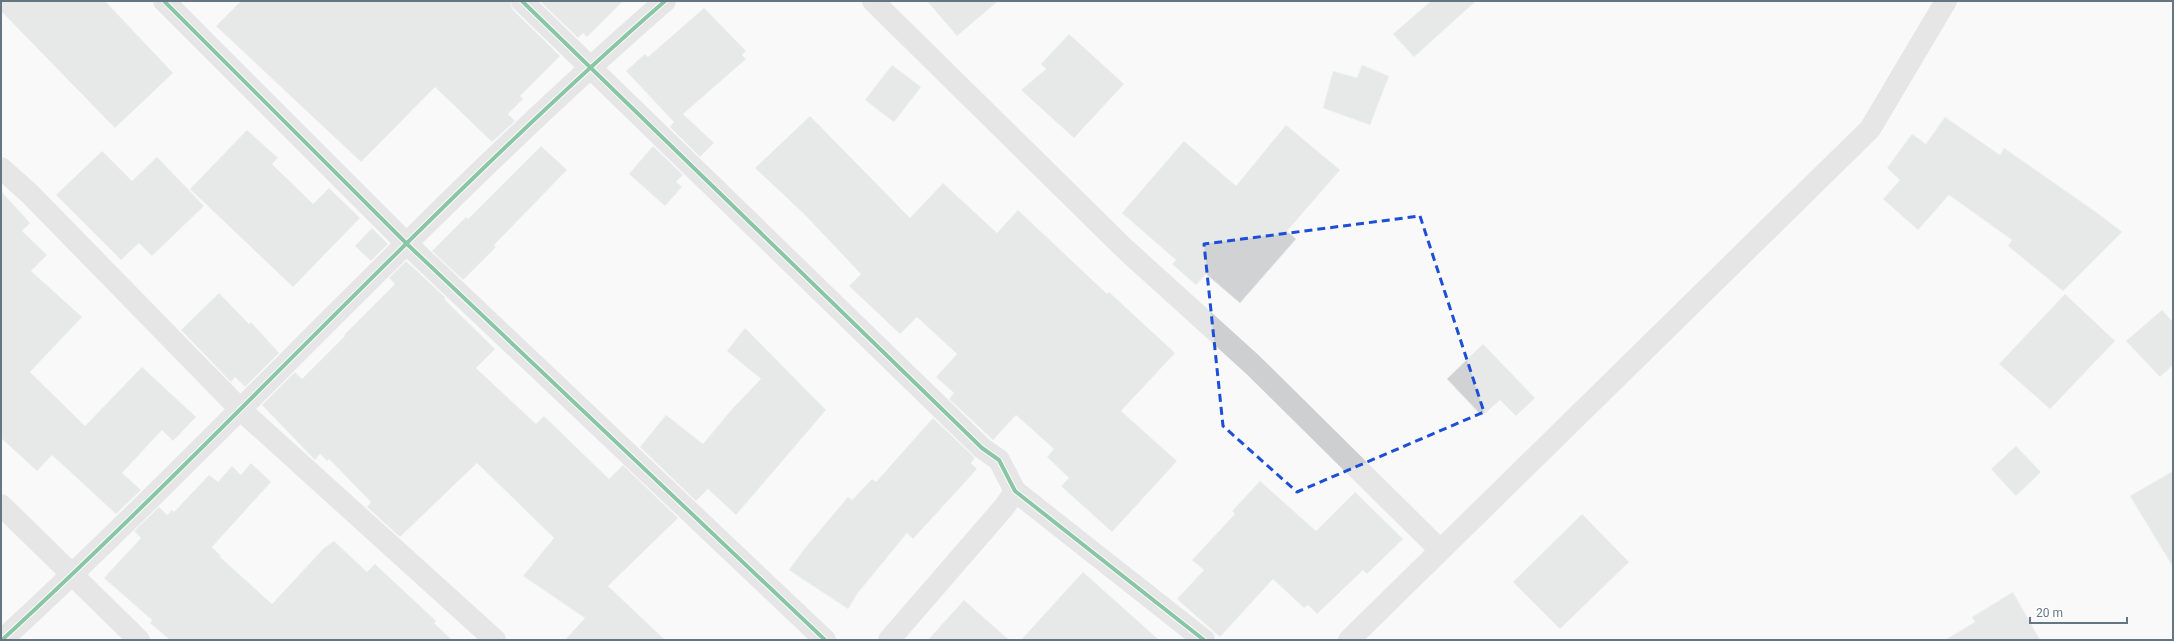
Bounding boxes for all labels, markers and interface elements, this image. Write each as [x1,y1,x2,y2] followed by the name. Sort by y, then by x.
[2030,599,2127,625] scale bar
[2036,606,2063,620] text: 20 m

